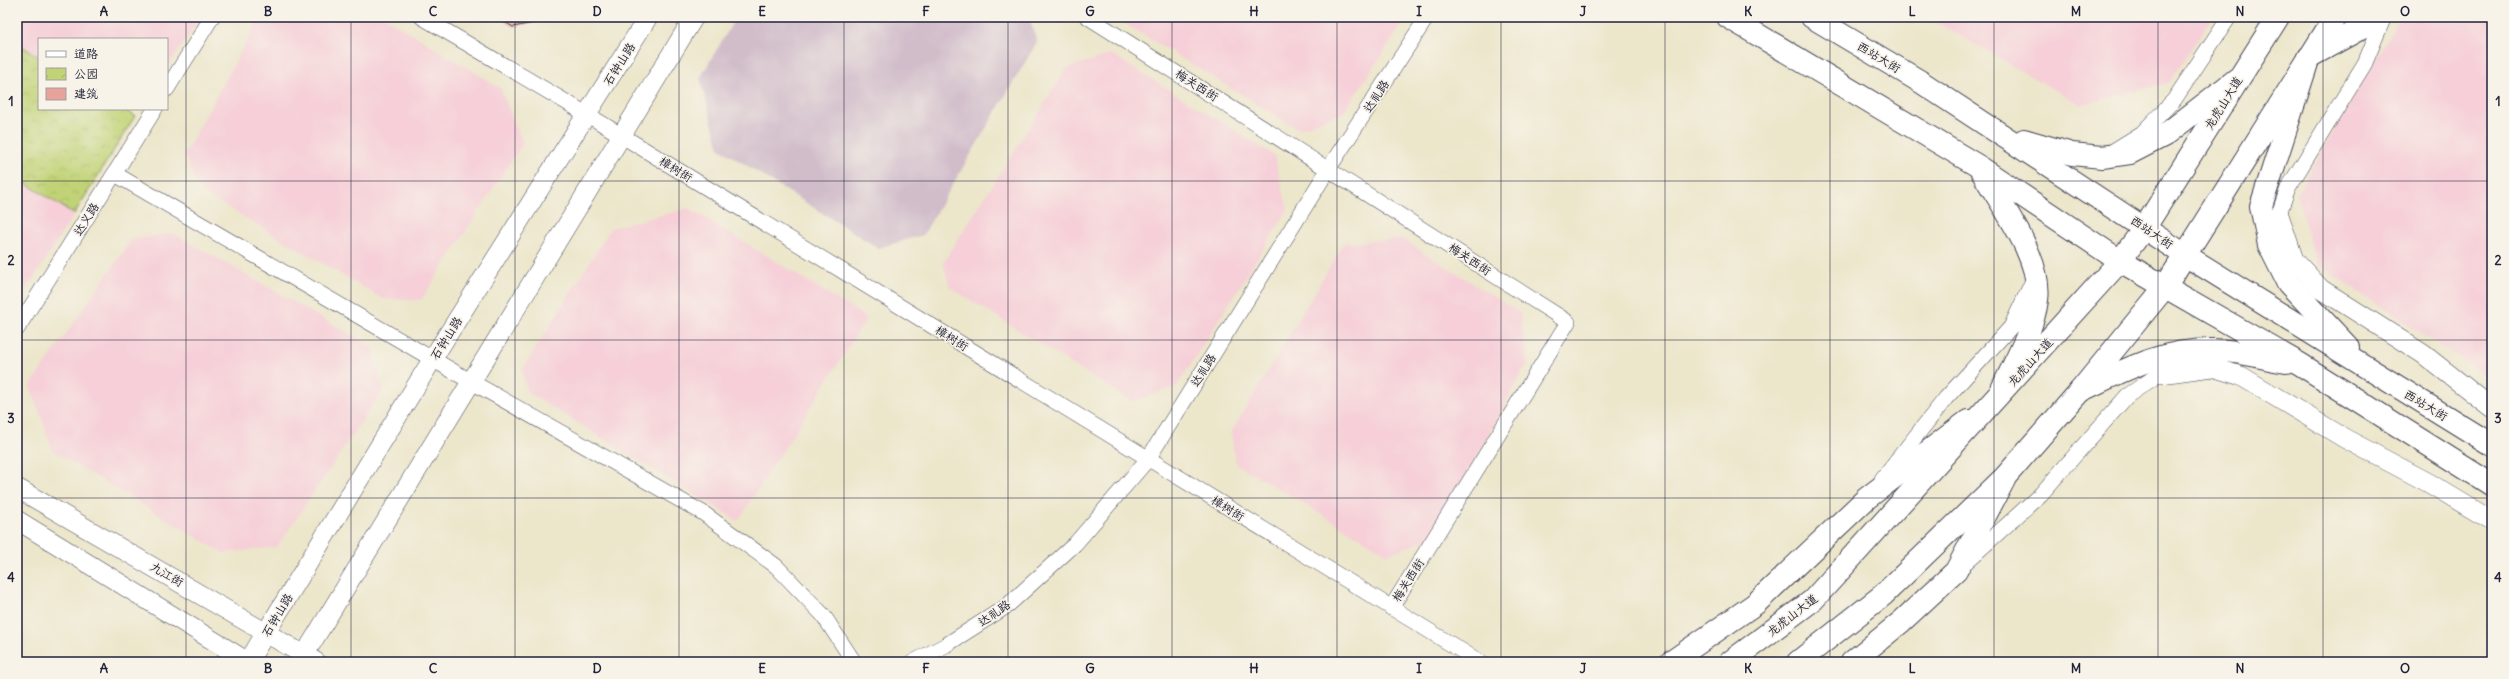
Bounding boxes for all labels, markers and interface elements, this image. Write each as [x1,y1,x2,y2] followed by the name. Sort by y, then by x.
[100,3,109,20] text: A
[264,3,273,20] text: B
[429,3,438,20] text: C
[592,3,602,20] text: D
[758,3,766,20] text: E
[922,3,930,20] text: F
[1085,3,1095,20] text: G
[1249,3,1259,20] text: H
[1416,3,1422,20] text: I
[1580,3,1587,20] text: J
[1744,3,1753,20] text: K
[1908,3,1916,20] text: L
[2071,3,2081,20] text: M
[2236,3,2244,20] text: N
[2400,3,2410,20] text: O
[38,38,168,110] legend
[1855,38,1903,76] street label: 西站大街
[600,40,638,88] street label: 石钟山路
[74,46,98,61] text: 道路
[74,66,98,81] text: 公园
[1173,66,1221,104] street label: 梅关西街
[2201,74,2245,132] street label: 龙虎山大道
[1360,77,1392,115] street label: 达礼路
[74,86,98,101] text: 建筑
[8,93,14,110] text: 1
[2495,93,2501,110] text: 1
[657,153,695,185] street label: 樟树街
[70,200,102,238] street label: 达义路
[2128,212,2176,252] street label: 西站大街
[1446,240,1494,278] street label: 梅关西街
[7,252,15,269] text: 2
[2494,252,2502,269] text: 2
[427,314,465,362] street label: 石钟山路
[933,322,971,354] street label: 樟树街
[2004,335,2056,389] street label: 龙虎山大道
[1187,351,1219,389] street label: 达礼路
[2402,386,2450,424] street label: 西站大街
[7,410,15,427] text: 3
[2494,410,2502,427] text: 3
[1209,492,1247,524] street label: 樟树街
[1389,556,1427,604] street label: 梅关西街
[148,559,186,589] street label: 九江街
[7,569,15,586] text: 4
[2494,569,2502,586] text: 4
[258,591,296,639] street label: 石钟山路
[1764,591,1820,639] street label: 龙虎山大道
[975,597,1013,629] street label: 达礼路
[100,660,109,677] text: A
[264,660,273,677] text: B
[429,660,438,677] text: C
[592,660,602,677] text: D
[758,660,766,677] text: E
[922,660,930,677] text: F
[1085,660,1095,677] text: G
[1249,660,1259,677] text: H
[1416,660,1422,677] text: I
[1580,660,1587,677] text: J
[1744,660,1753,677] text: K
[1908,660,1916,677] text: L
[2071,660,2081,677] text: M
[2236,660,2244,677] text: N
[2400,660,2410,677] text: O

